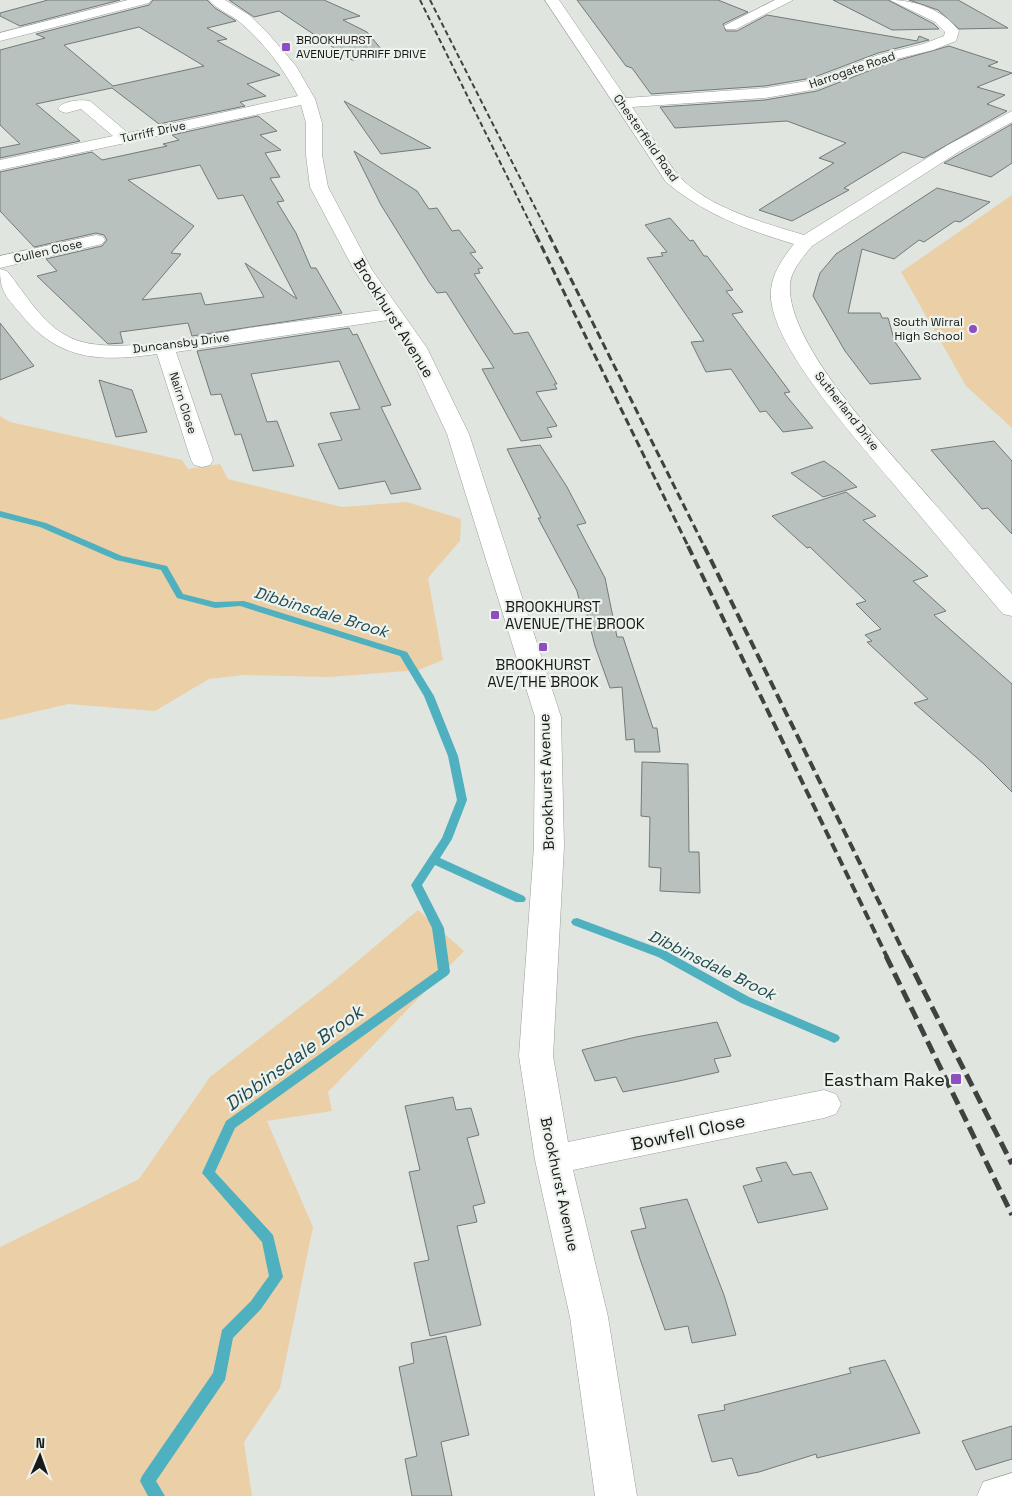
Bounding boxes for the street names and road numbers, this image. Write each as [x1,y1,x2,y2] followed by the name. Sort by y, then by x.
[807,48,897,92] street label: Harrogate Road
[610,91,682,185] street label: Chesterfield Road
[119,117,187,147] street label: Turriff Drive
[12,235,84,267] street label: Cullen Close
[350,255,438,381] street label: Brookhurst Avenue
[132,329,230,357] street label: Duncansby Drive
[811,368,883,454] street label: Sutherland Drive
[165,370,201,436] street label: Nairn Close
[534,713,558,851] street label: Brookhurst Avenue
[629,1109,747,1155] street label: Bowfell Close
[536,1115,584,1253] street label: Brookhurst Avenue

